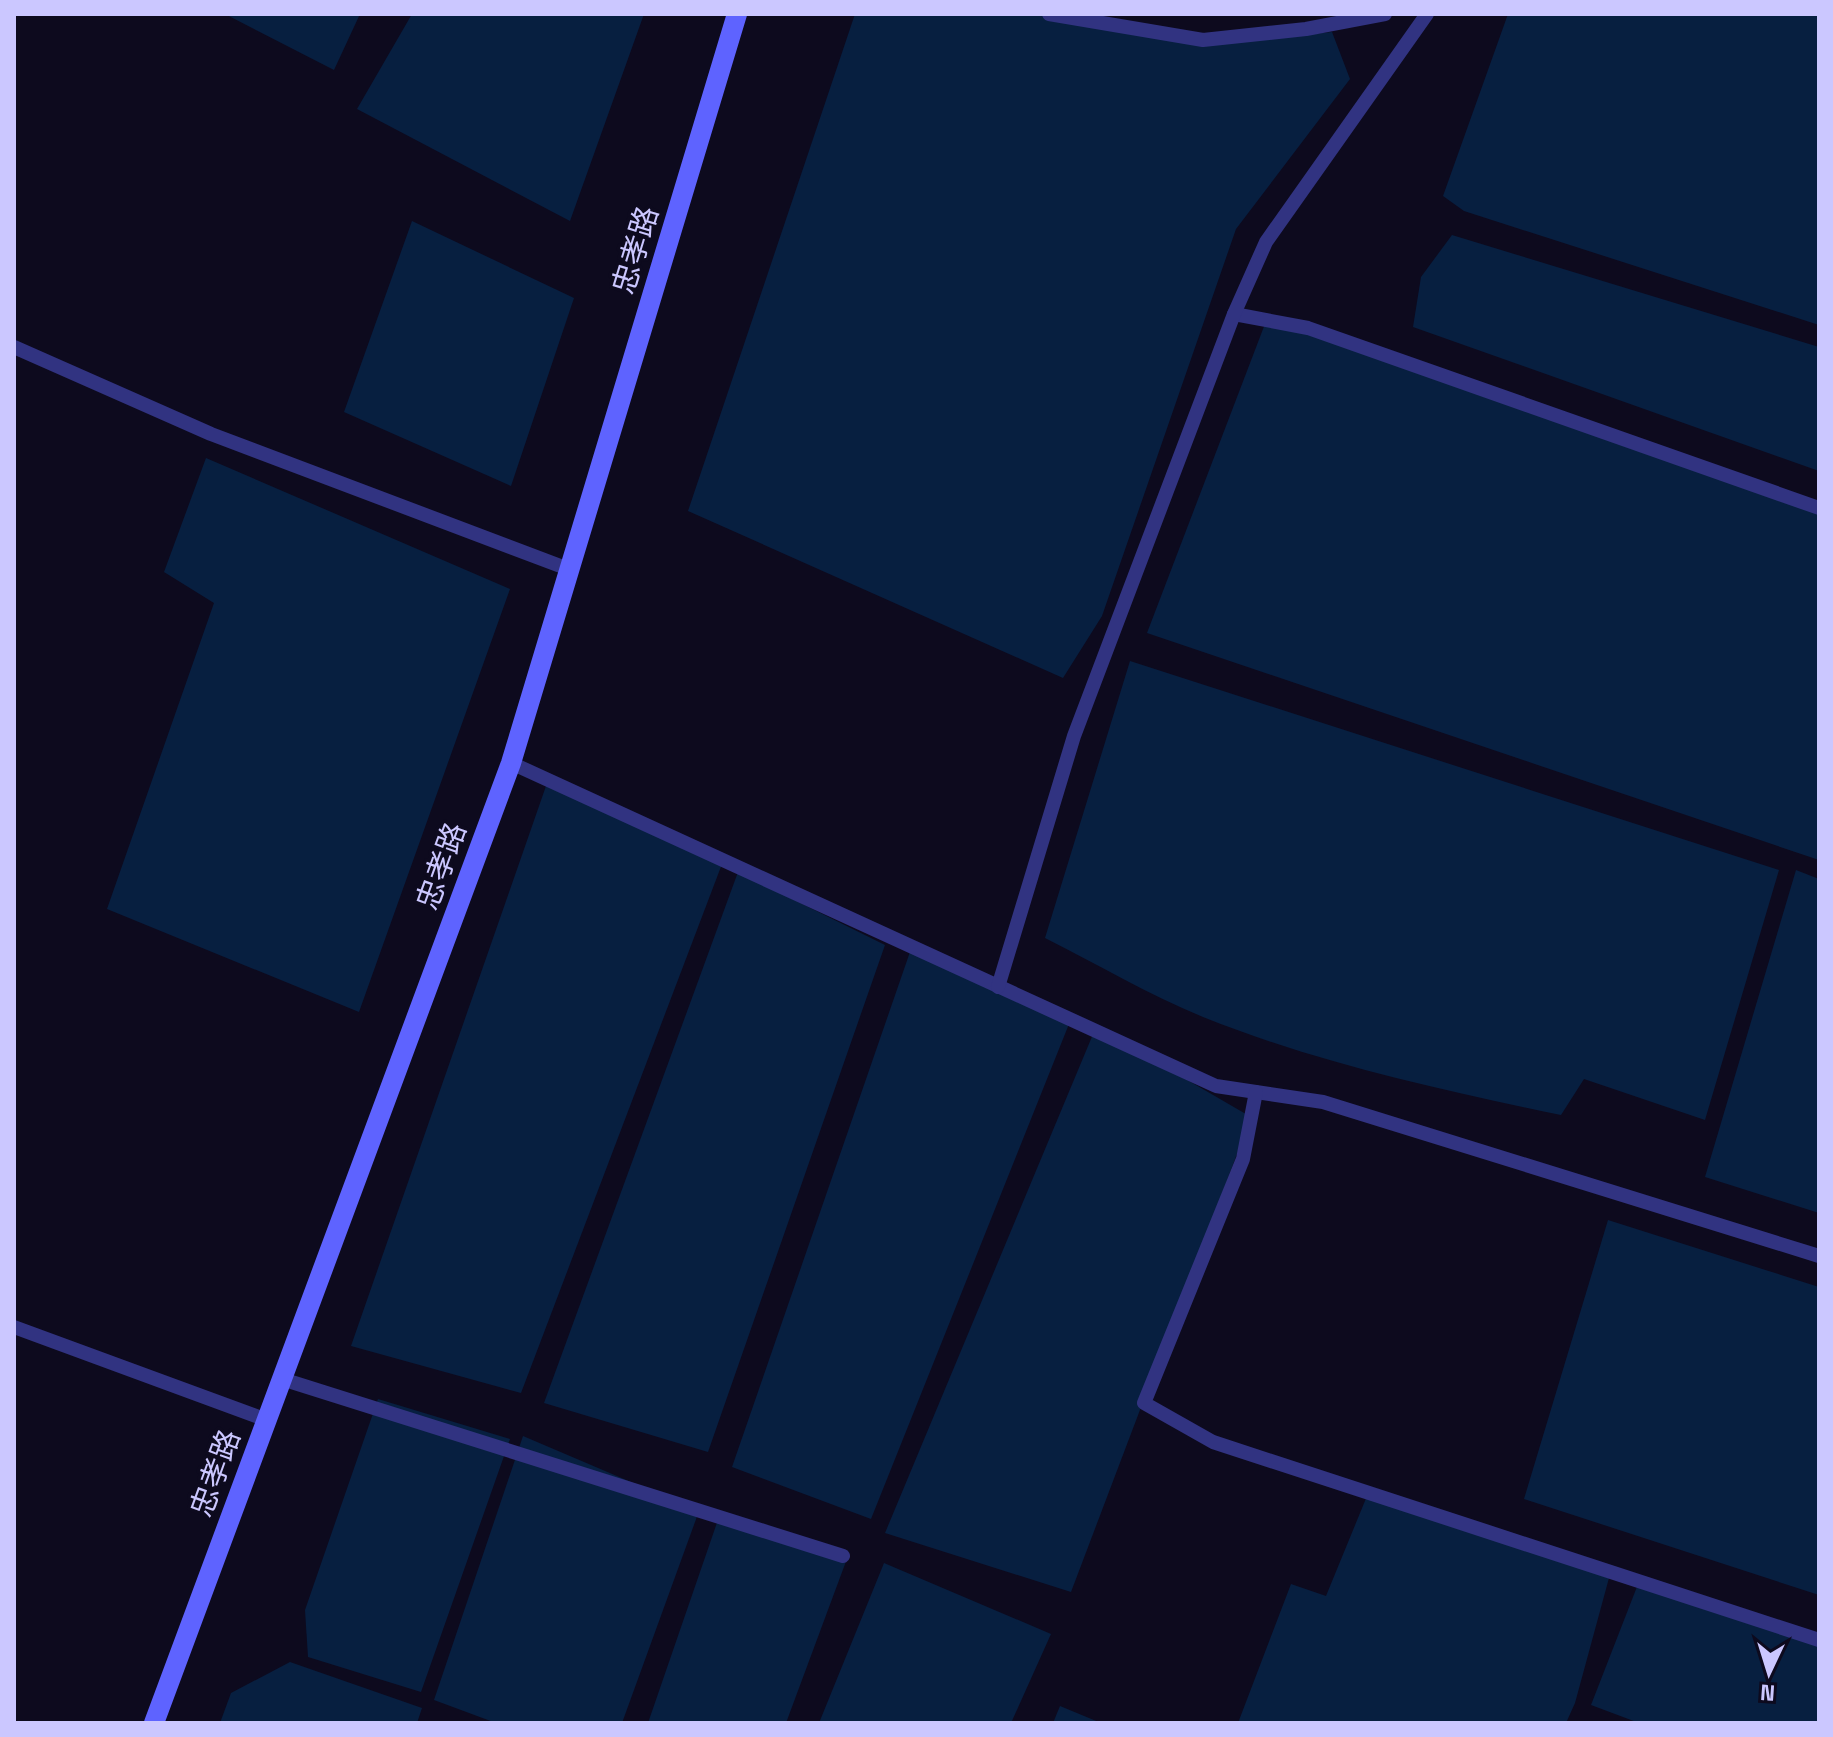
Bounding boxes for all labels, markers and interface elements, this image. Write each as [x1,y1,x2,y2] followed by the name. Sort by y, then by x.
[603,201,667,299] street label: 忠孝路
[407,817,475,915] street label: 忠孝路
[181,1424,249,1522] street label: 忠孝路
[1729,1633,1809,1713] north arrow
[1759,1678,1776,1707] text: N

